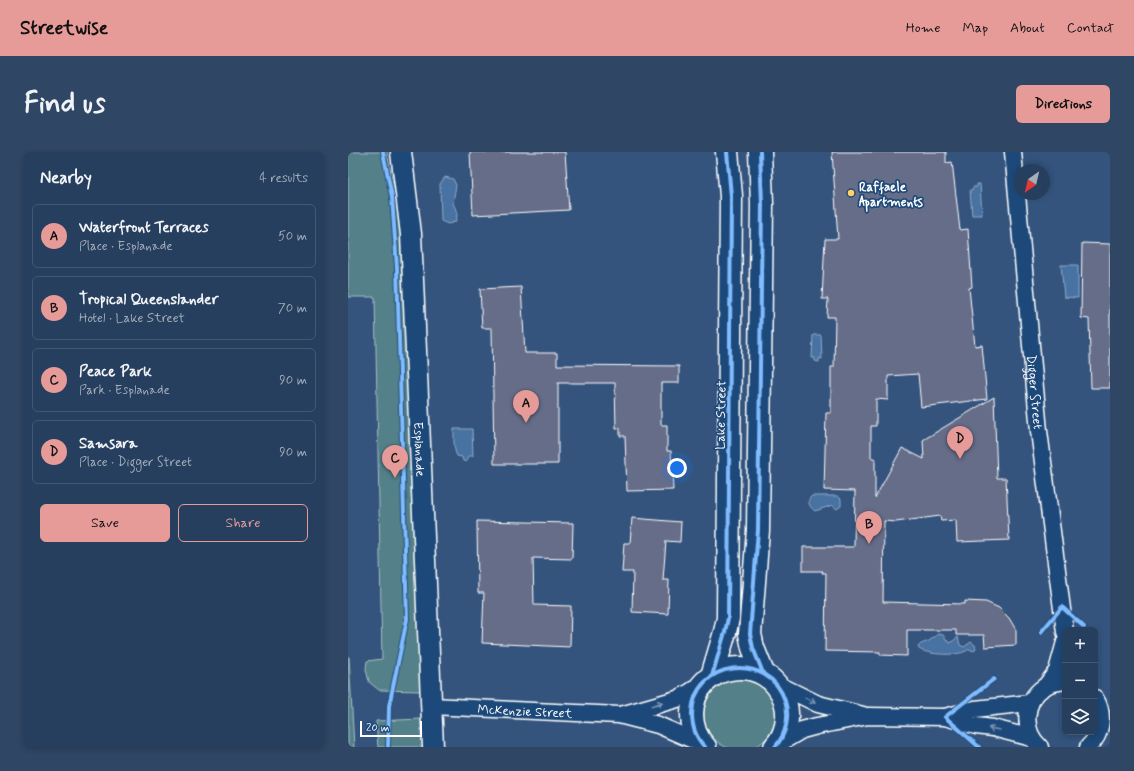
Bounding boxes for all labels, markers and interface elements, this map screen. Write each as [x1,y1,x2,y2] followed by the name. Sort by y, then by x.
[20,16,108,41] text: Streetwise
[906,19,940,37] text: Home
[962,19,988,37] text: Map
[1010,19,1045,37] text: About
[1067,19,1114,37] text: Contact
[1016,85,1110,123] button: Directions
[24,86,105,123] text: Find us
[1014,164,1050,200] north arrow
[40,167,92,189] text: Nearby
[259,170,308,187] text: 4 results
[859,179,923,212] place label: Raffaele Apartments
[846,188,856,198] marker: Raffaele Apartments
[79,218,209,238] text: Waterfront Terraces
[50,228,58,245] text: A
[278,228,307,245] text: 50 m
[79,238,173,255] text: Place · Esplanade
[79,290,219,310] text: Tropical Queenslander
[50,300,58,317] text: B
[278,300,307,317] text: 70 m
[79,310,185,327] text: Hotel · Lake Street
[1021,354,1046,430] street label: Digger Street
[79,362,152,382] text: Peace Park
[49,372,59,389] text: C
[279,372,307,389] text: 90 m
[712,380,731,450] street label: Lake Street
[79,382,170,399] text: Park · Esplanade
[513,390,539,423] pin: A
[409,421,428,477] street label: Esplanade
[947,426,973,459] pin: D
[79,434,137,454] text: Samsara
[50,444,58,461] text: D
[279,444,307,461] text: 90 m
[382,445,408,478] pin: C
[79,454,192,471] text: Place · Digger Street
[667,458,687,478] your location
[40,504,170,542] button: Save
[178,504,308,542] button: Share
[856,511,882,544] pin: B
[1062,627,1098,735] map controls
[1062,627,1098,663] button: +
[1062,663,1098,699] button: −
[803,697,815,704] one-way arrow
[1062,699,1098,735] button: layers
[650,700,663,707] one-way arrow
[477,701,573,723] street label: McKenzie Street
[360,719,422,738] scale bar
[366,721,389,735] text: 20 m
[988,725,1001,733] one-way arrow

